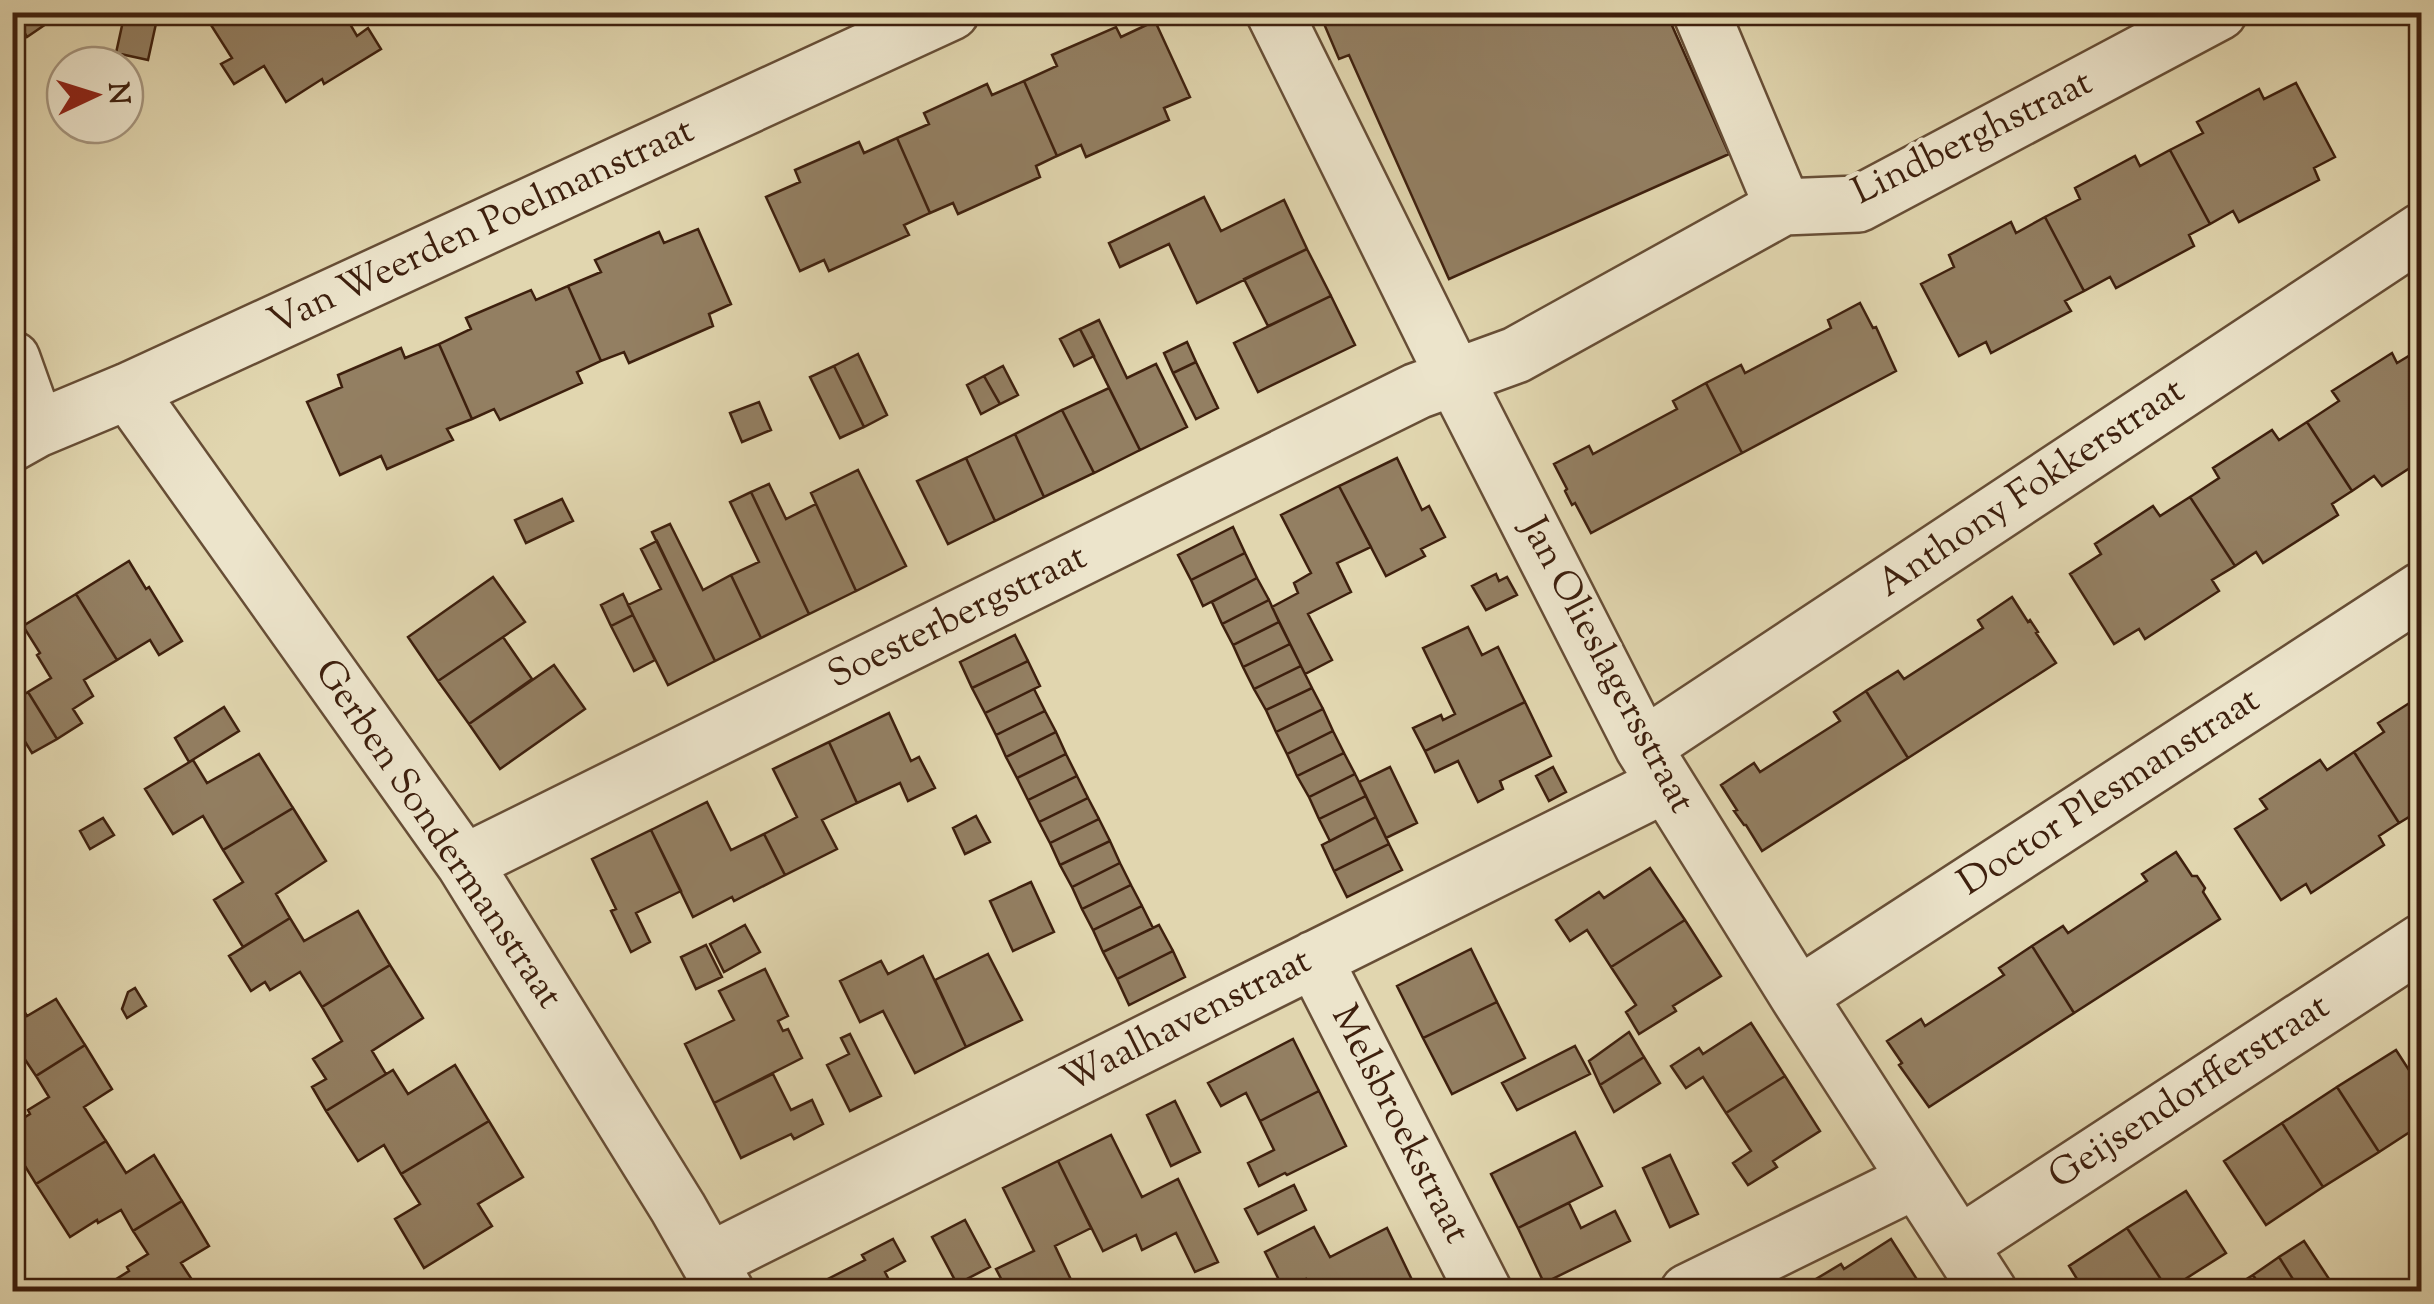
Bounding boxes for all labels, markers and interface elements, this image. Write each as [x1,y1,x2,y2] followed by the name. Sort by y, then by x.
[45,45,145,145] north arrow
[1844,58,2102,220] street label: Lindberghstraat
[96,81,138,106] text: N
[260,105,704,351] street label: Van Weerden Poelmanstraat
[1867,366,2197,612] street label: Anthony Fokkerstraat
[1504,507,1707,823] street label: Jan Olieslagersstraat
[820,532,1096,704] street label: Soesterbergstraat
[300,649,574,1021] street label: Gerben Sondermanstraat
[1949,675,2271,911] street label: Doctor Plesmanstraat
[1053,936,1321,1108] street label: Waalhavenstraat
[2039,982,2341,1204] street label: Geijsendorfferstraat
[1316,997,1482,1253] street label: Melsbroekstraat

